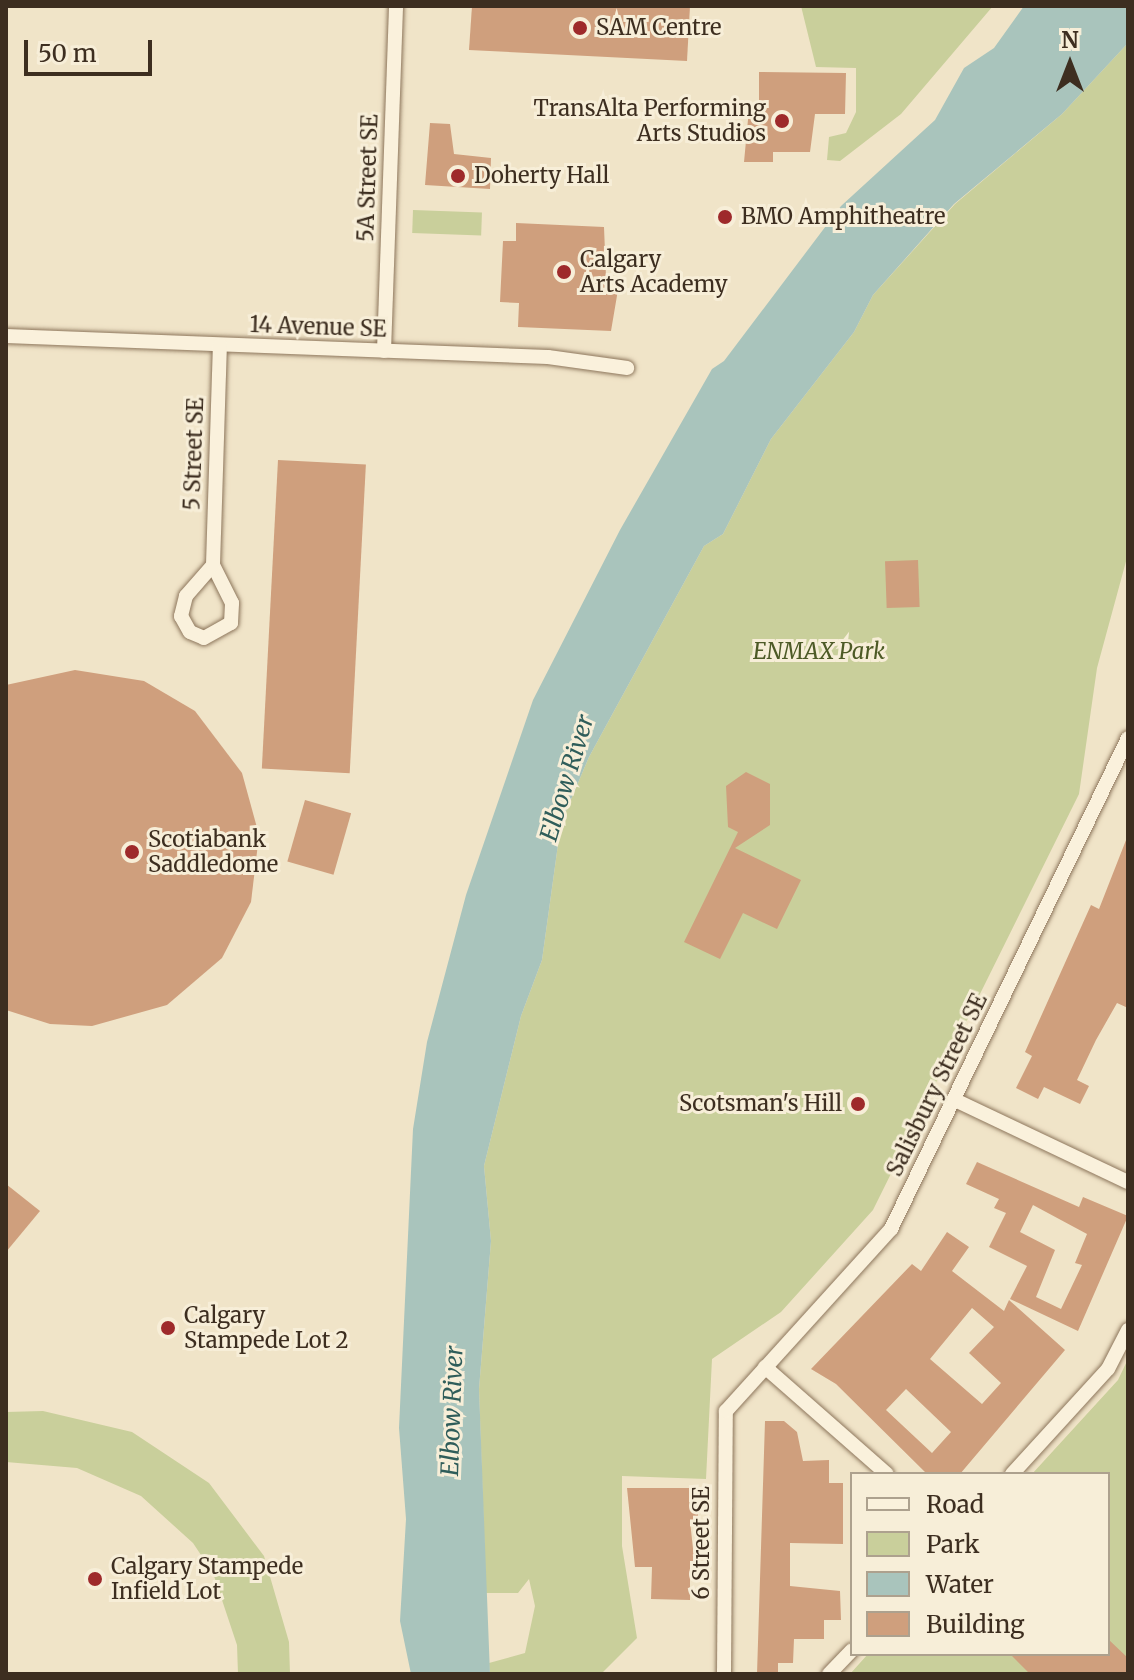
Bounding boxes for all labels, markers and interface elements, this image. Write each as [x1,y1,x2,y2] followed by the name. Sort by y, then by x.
[596,15,722,41] place label: SAM Centre
[571,19,589,37] marker: SAM Centre
[28,24,156,74] scale bar
[1030,24,1110,104] north arrow
[1061,26,1079,54] text: N
[38,38,97,69] text: 50 m
[533,95,766,146] place label: TransAlta Performing Arts Studios
[773,112,791,130] marker: TransAlta Performing Arts Studios
[353,114,383,242] street label: 5A Street SE
[474,163,609,189] place label: Doherty Hall
[449,167,467,185] marker: Doherty Hall
[741,204,945,230] place label: BMO Amphitheatre
[716,208,734,226] marker: BMO Amphitheatre
[580,246,727,298] place label: Calgary Arts Academy
[555,263,573,281] marker: Calgary Arts Academy
[249,311,387,343] street label: 14 Avenue SE
[179,397,209,511] street label: 5 Street SE
[753,639,885,665] park label: ENMAX Park
[534,711,600,845] water label: Elbow River
[148,826,278,878] place label: Scotiabank Saddledome
[123,843,141,861] marker: Scotiabank Saddledome
[881,989,993,1181] street label: Salisbury Street SE
[679,1091,842,1117] place label: Scotsman's Hill
[849,1095,867,1113] marker: Scotsman's Hill
[184,1302,349,1354] place label: Calgary Stampede Lot 2
[159,1319,177,1337] marker: Calgary Stampede Lot 2
[435,1345,469,1477] water label: Elbow River
[850,1472,1110,1656] legend
[689,1486,715,1600] street label: 6 Street SE
[926,1489,984,1520] text: Road
[926,1529,979,1560] text: Park
[111,1553,303,1604] place label: Calgary Stampede Infield Lot
[926,1569,994,1600] text: Water
[86,1570,104,1588] marker: Calgary Stampede Infield Lot
[926,1609,1025,1640] text: Building

